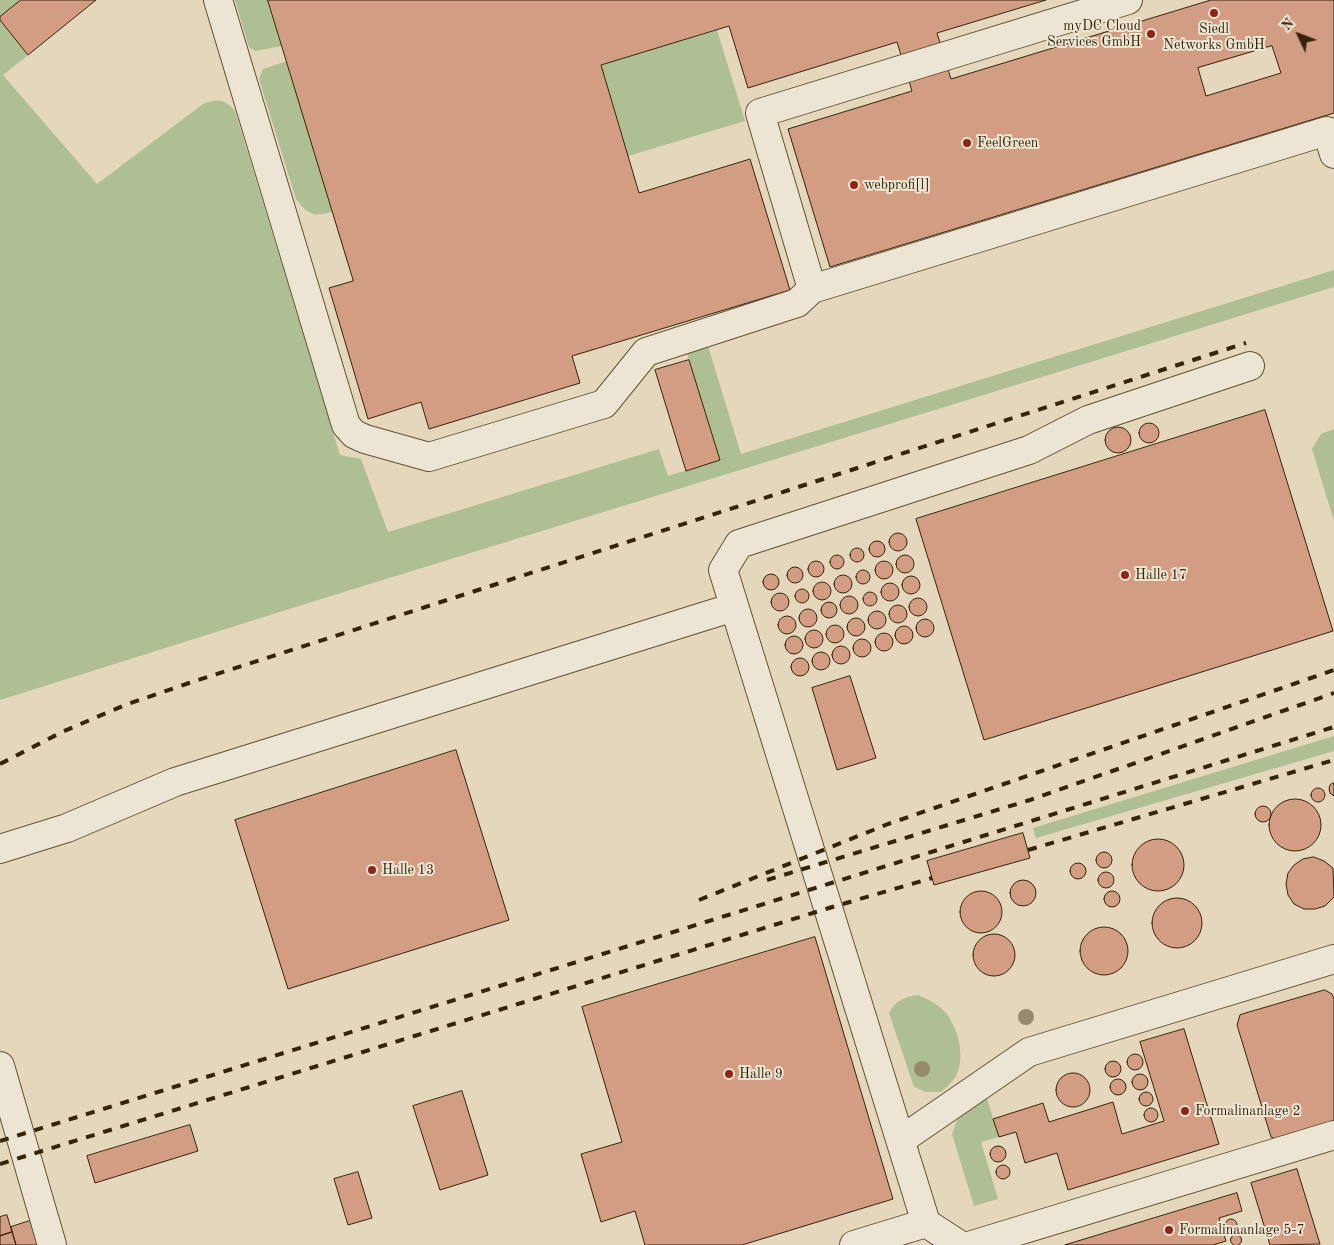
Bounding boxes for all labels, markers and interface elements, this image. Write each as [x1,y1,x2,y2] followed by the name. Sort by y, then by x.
[1208,7,1220,19] marker: Siedl Networks GmbH
[1274,10,1324,60] north arrow
[1279,16,1297,33] text: N
[1047,18,1141,50] place label: myDC Cloud Services GmbH
[1163,21,1265,54] place label: Siedl Networks GmbH
[1145,28,1157,40] marker: myDC Cloud Services GmbH
[977,135,1038,151] place label: FeelGreen
[961,137,973,149] marker: FeelGreen
[864,177,930,193] place label: webprofi[l]
[848,179,860,191] marker: webprofi[l]
[1135,567,1187,583] place label: Halle 17
[1119,569,1131,581] marker: Halle 17
[382,862,434,878] place label: Halle 13
[366,864,378,876] marker: Halle 13
[739,1066,783,1082] place label: Halle 9
[723,1068,735,1080] marker: Halle 9
[1195,1103,1301,1119] place label: Formalinanlage 2
[1179,1105,1191,1117] marker: Formalinanlage 2
[1179,1222,1305,1238] place label: Formalinaanlage 5-7
[1163,1224,1175,1236] marker: Formalinaanlage 5-7

